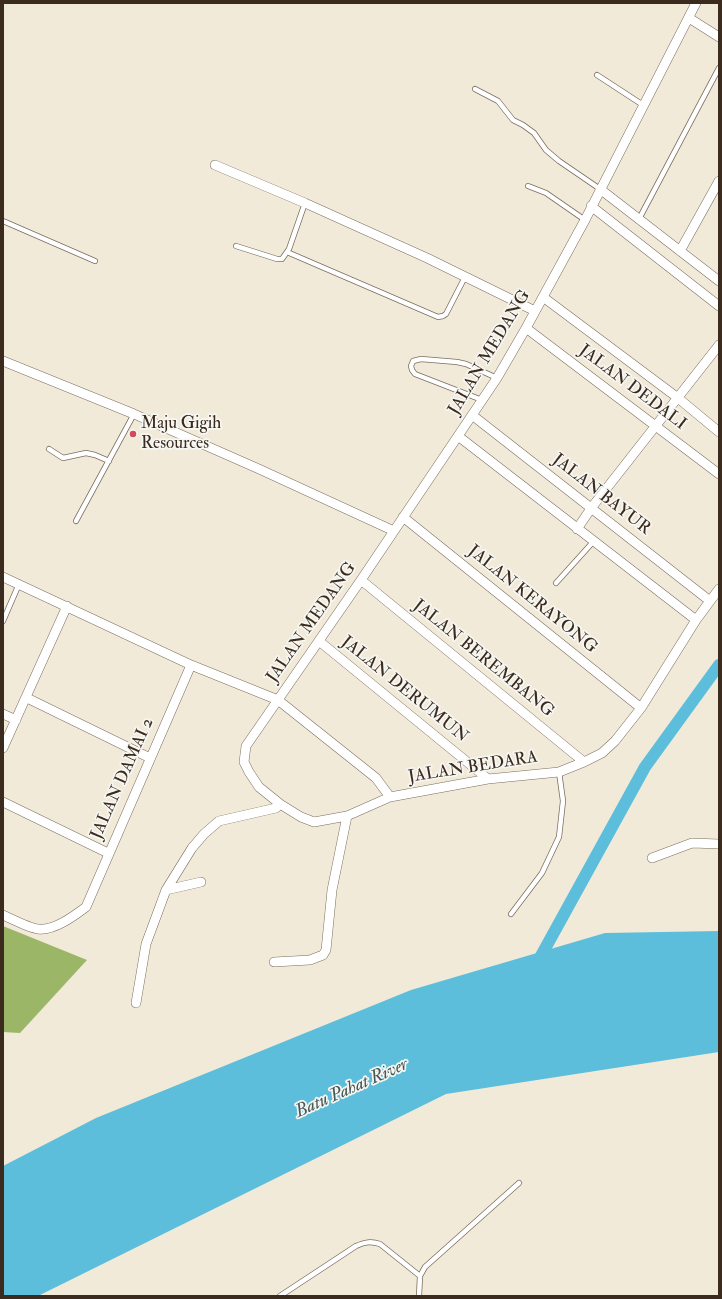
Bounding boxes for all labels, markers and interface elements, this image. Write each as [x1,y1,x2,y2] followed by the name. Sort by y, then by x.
[445,287,535,419] street label: JALAN MEDANG
[574,341,690,435] street label: JALAN DEDALI
[141,414,221,454] place label: Maju Gigih Resources
[128,429,138,439] marker: Maju Gigih Resources
[548,450,654,540] street label: JALAN BAYUR
[463,542,601,658] street label: JALAN KERAYONG
[263,559,361,687] street label: JALAN MEDANG
[408,596,558,722] street label: JALAN BEREMBANG
[336,632,472,748] street label: JALAN DERUMUN
[87,715,159,843] street label: JALAN DAMAI 2
[407,748,539,788] street label: JALAN BEDARA
[292,1054,412,1124] water label: Batu Pahat River

